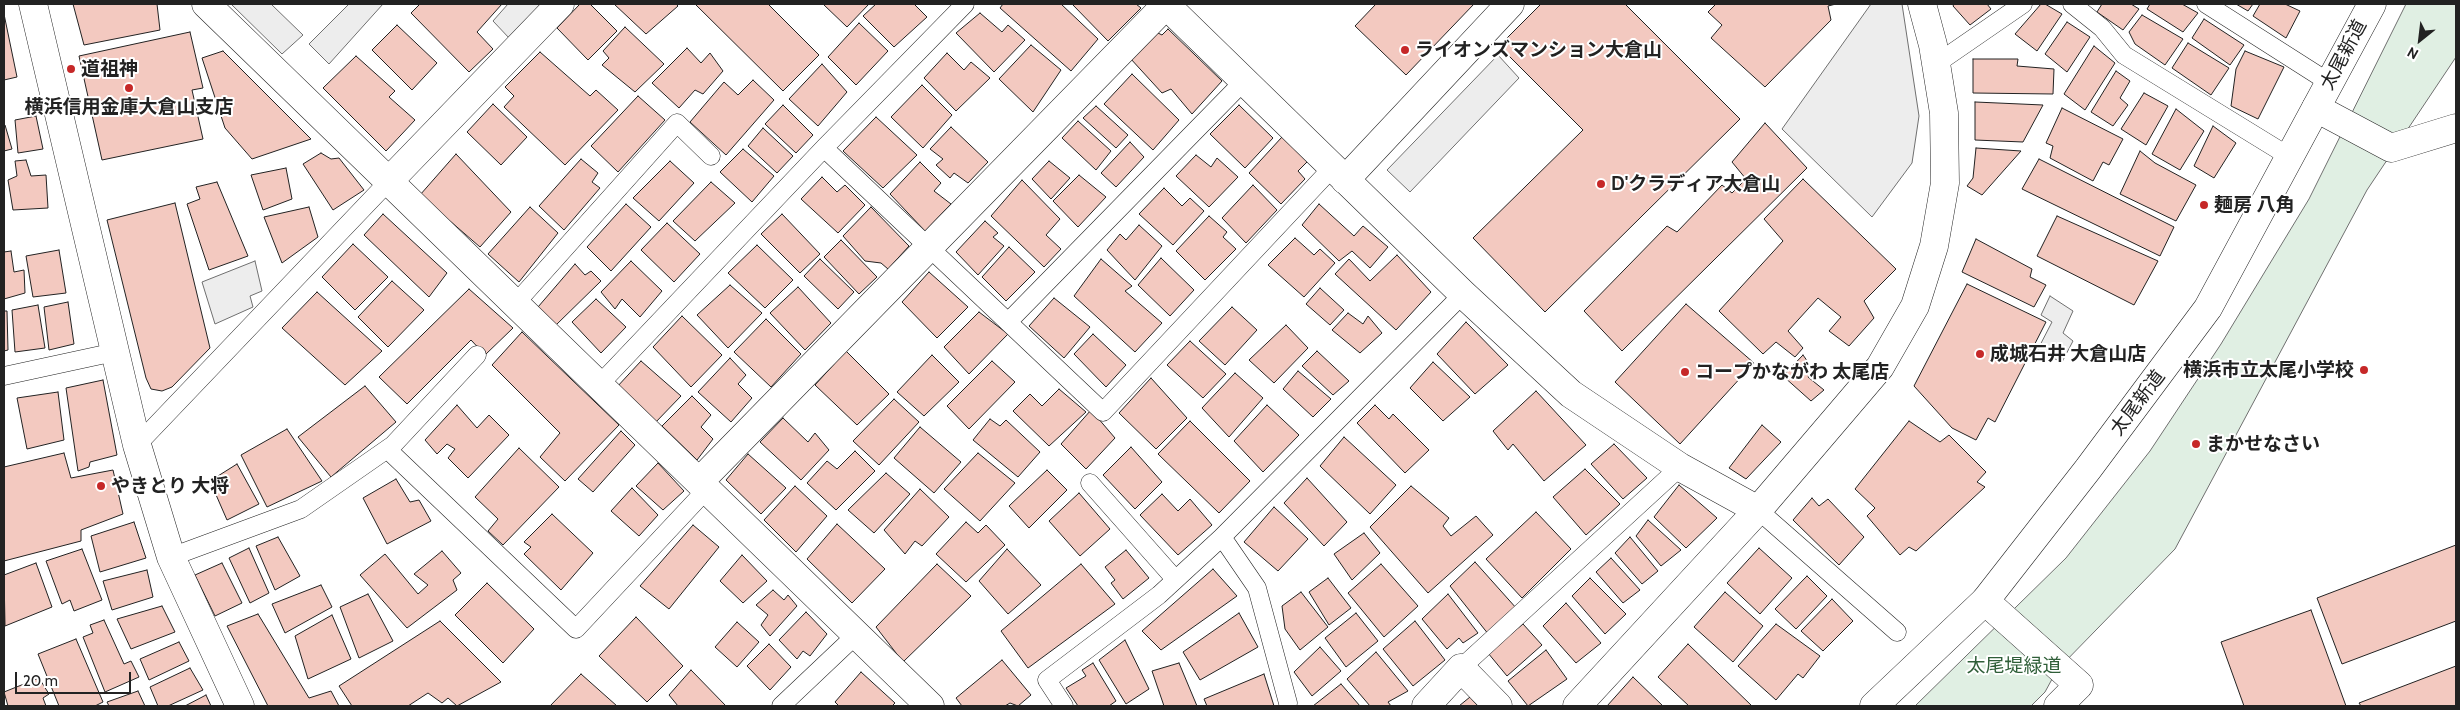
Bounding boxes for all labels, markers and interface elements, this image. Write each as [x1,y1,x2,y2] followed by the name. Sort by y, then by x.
[2395,15,2445,65] north arrow
[2316,16,2372,94] street label: 太尾新道
[1415,39,1662,61] place label: ライオンズマンション大倉山
[2404,43,2421,63] text: N
[1399,44,1411,56] marker: ライオンズマンション大倉山
[81,58,138,80] place label: 道祖神
[65,63,77,75] marker: 道祖神
[123,82,135,94] marker: 横浜信用金庫大倉山支店
[25,96,233,118] place label: 横浜信用金庫大倉山支店
[1611,173,1780,195] place label: D'クラディア大倉山
[1595,178,1607,190] marker: D'クラディア大倉山
[2214,194,2294,216] place label: 麺房 八角
[2198,199,2210,211] marker: 麺房 八角
[1990,343,2146,365] place label: 成城石井 大倉山店
[1974,348,1986,360] marker: 成城石井 大倉山店
[2183,359,2354,381] place label: 横浜市立太尾小学校
[1695,361,1889,383] place label: コープかながわ 太尾店
[2358,364,2370,376] marker: 横浜市立太尾小学校
[1679,366,1691,378] marker: コープかながわ 太尾店
[2106,366,2170,440] street label: 太尾新道
[2206,433,2320,455] place label: まかせなさい
[2190,438,2202,450] marker: まかせなさい
[111,475,229,497] place label: やきとり 大将
[95,480,107,492] marker: やきとり 大将
[1967,655,2061,677] park label: 太尾堤緑道
[18,662,134,694] scale bar
[23,672,58,690] text: 20 m

